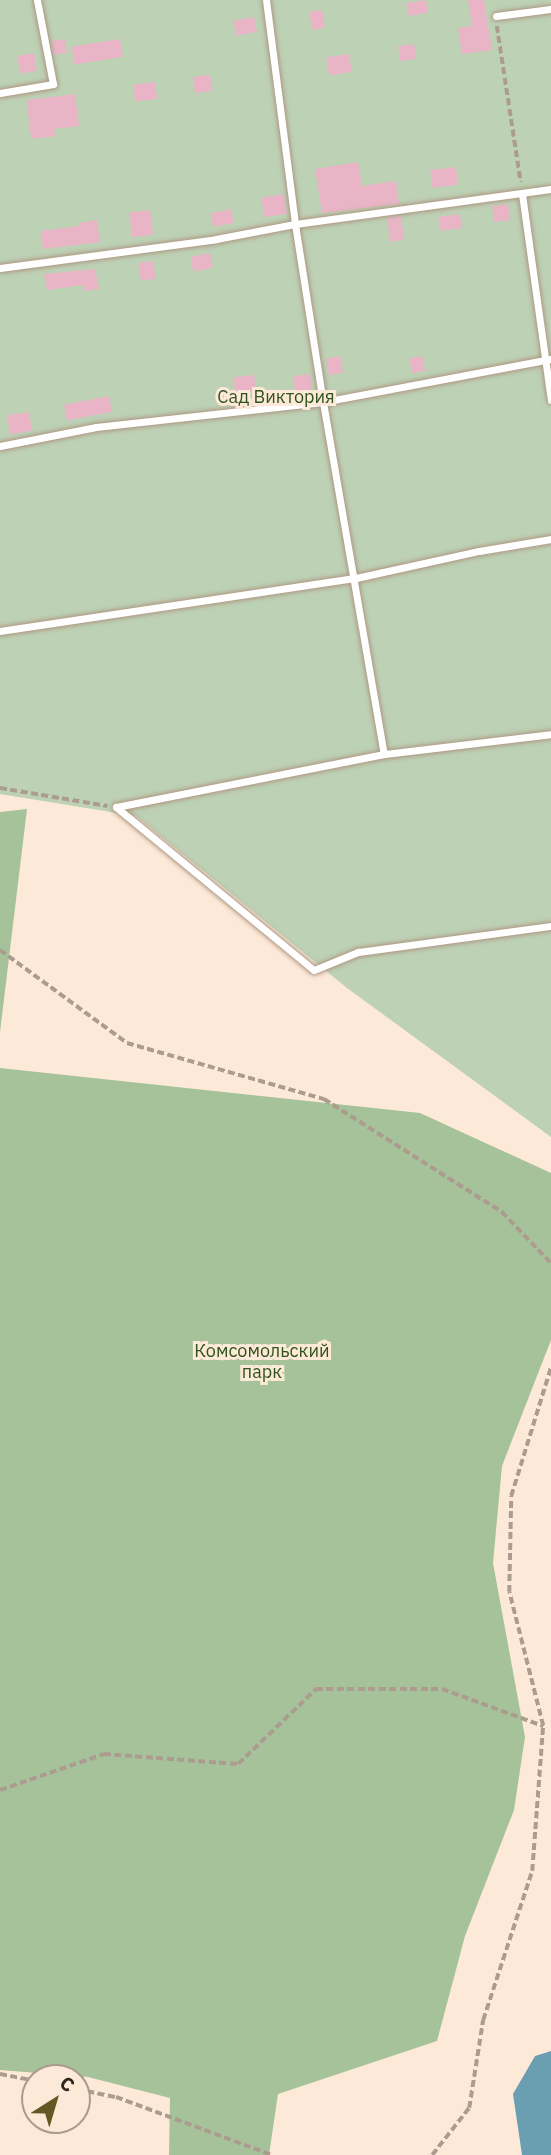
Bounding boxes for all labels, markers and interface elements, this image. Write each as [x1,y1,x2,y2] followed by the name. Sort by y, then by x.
[217,386,335,408] park label: Сад Виктория
[194,1341,330,1384] park label: Комсомольский парк
[21,2064,91,2134] north arrow
[55,2071,80,2097] text: С

